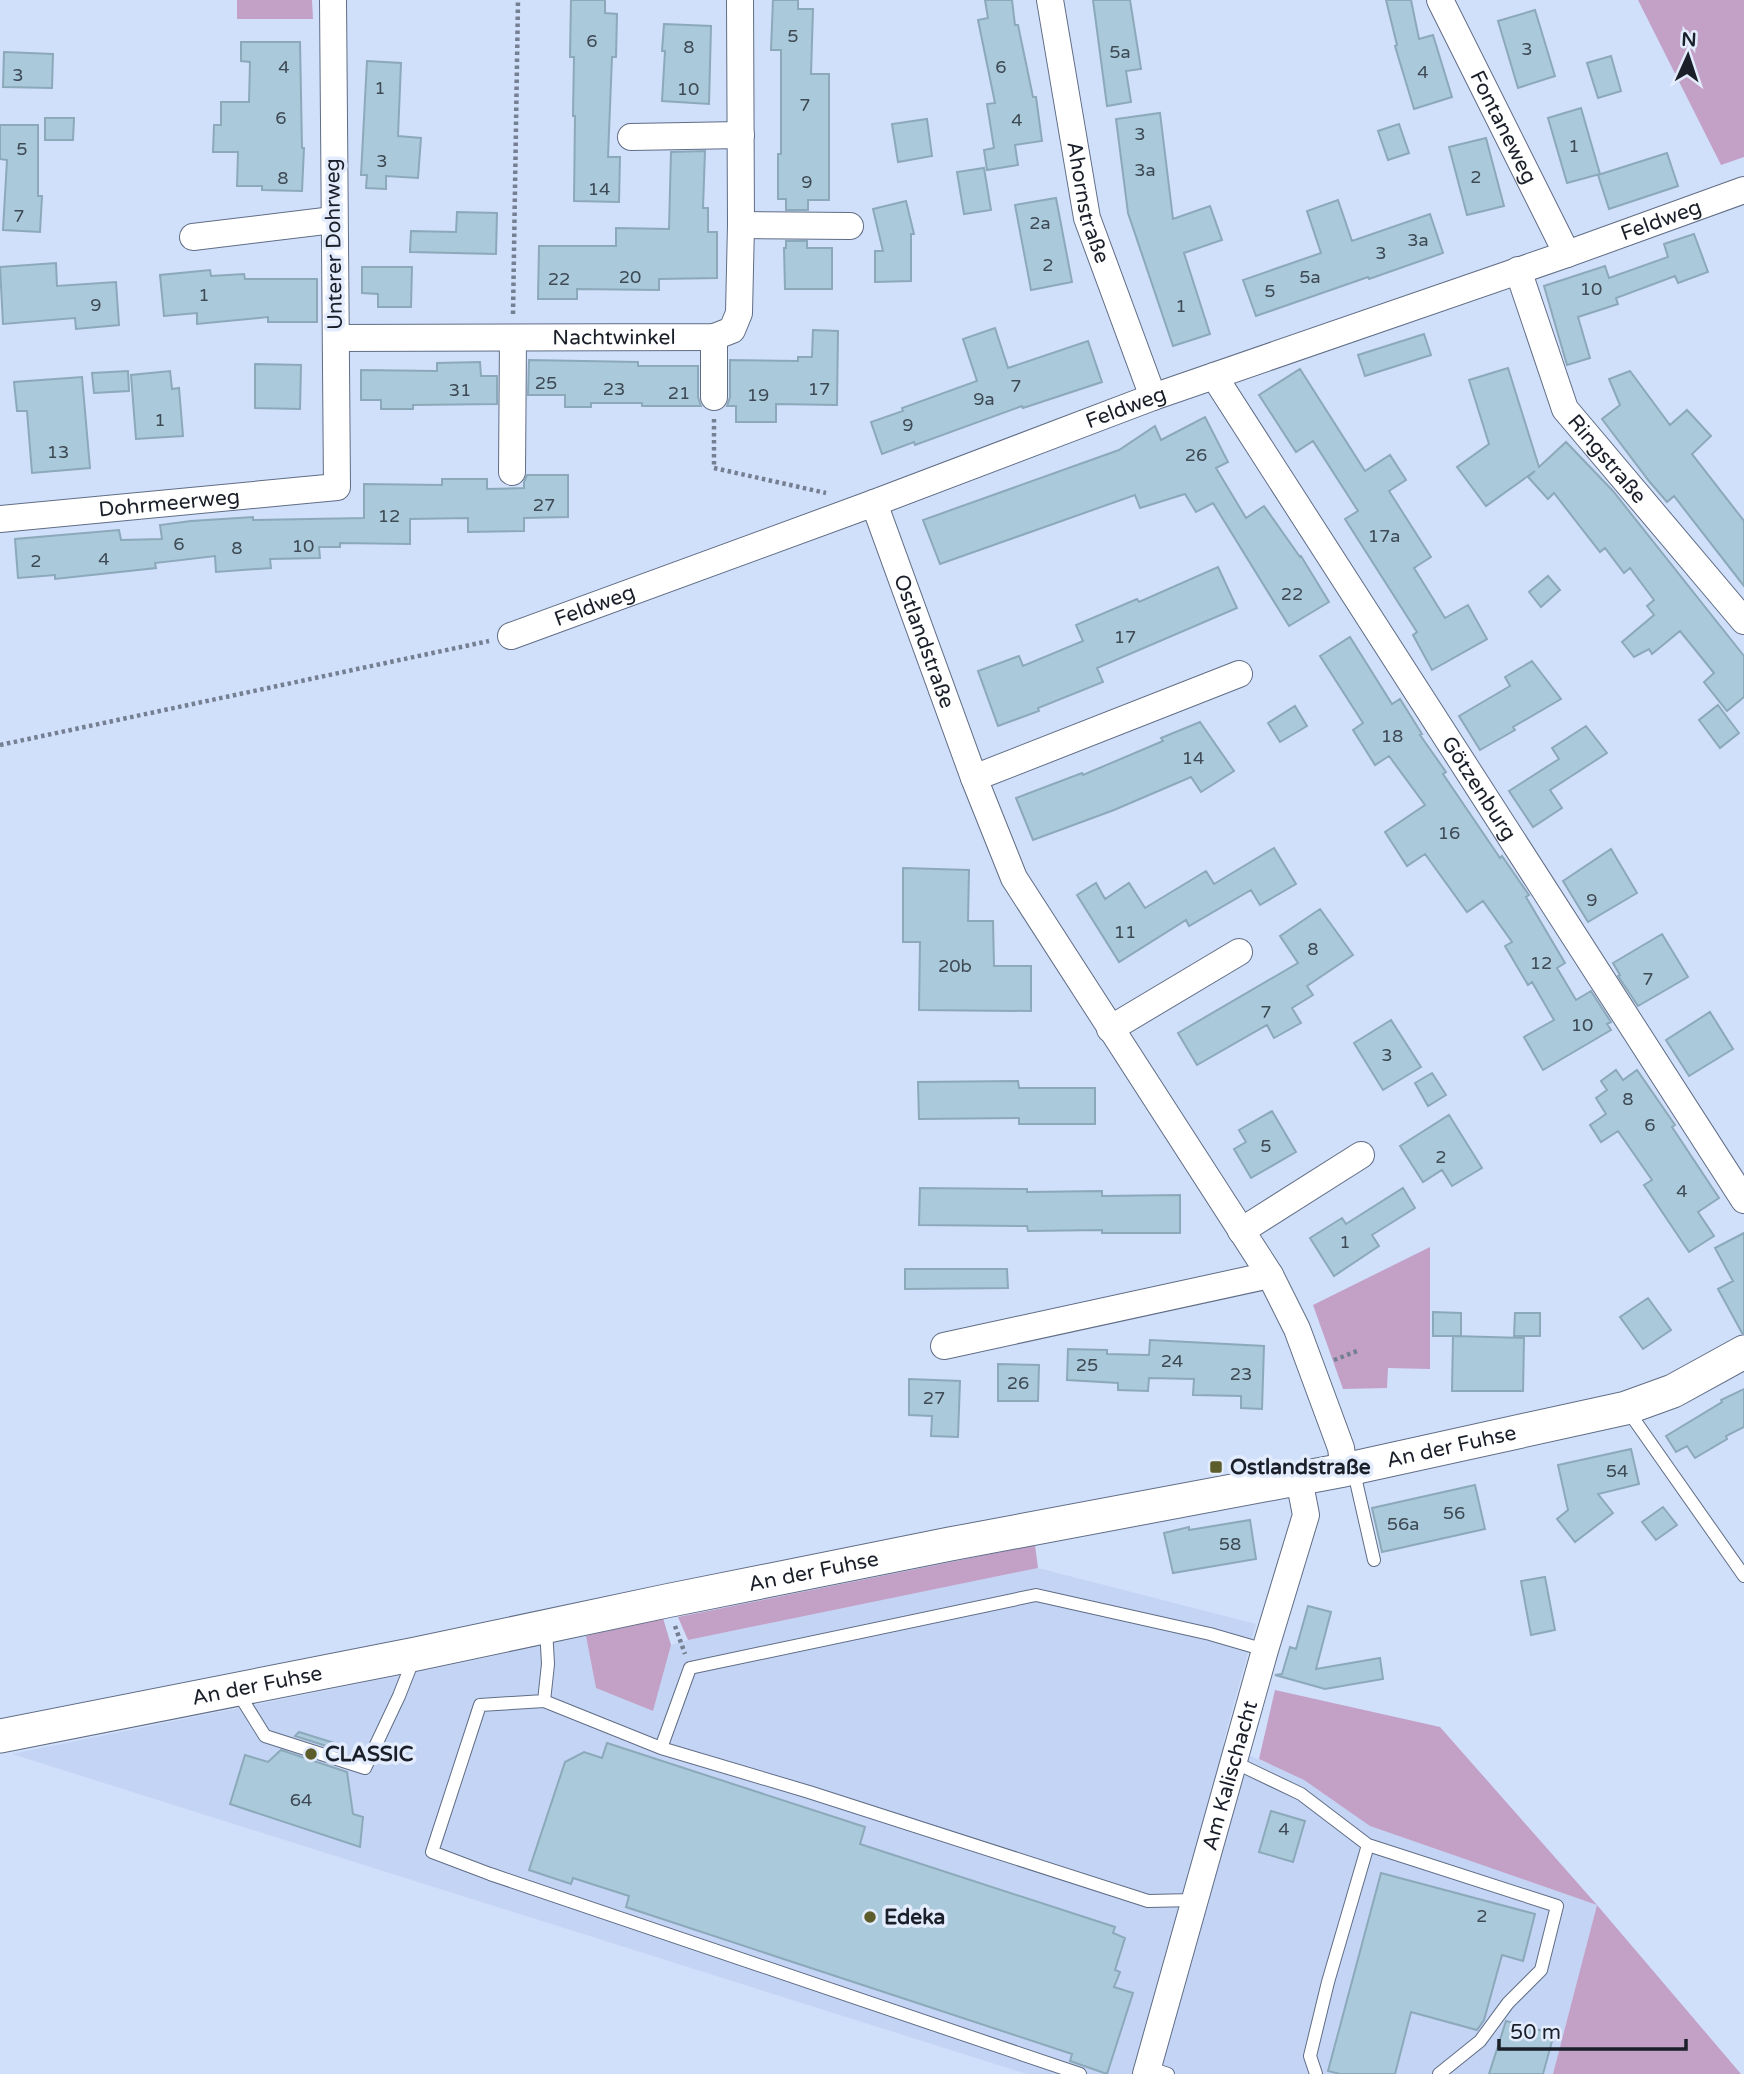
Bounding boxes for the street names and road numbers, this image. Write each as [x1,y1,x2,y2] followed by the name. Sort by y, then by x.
[1465,66,1542,188] street label: Fontaneweg
[1062,140,1115,267] street label: Ahornstraße
[320,158,348,330] street label: Unterer Dohrweg
[1617,194,1705,246] street label: Feldweg
[552,325,676,350] street label: Nachtwinkel
[1082,381,1169,434] street label: Feldweg
[1562,409,1652,509] street label: Ringstraße
[97,484,241,522] street label: Dohrmeerweg
[888,571,960,712] street label: Ostlandstraße
[551,579,638,632] street label: Feldweg
[1436,731,1522,845] street label: Götzenburg
[1384,1420,1519,1473] street label: An der Fuhse
[746,1546,881,1597] street label: An der Fuhse
[190,1660,324,1710] street label: An der Fuhse
[1197,1698,1263,1853] street label: Am Kalischacht

